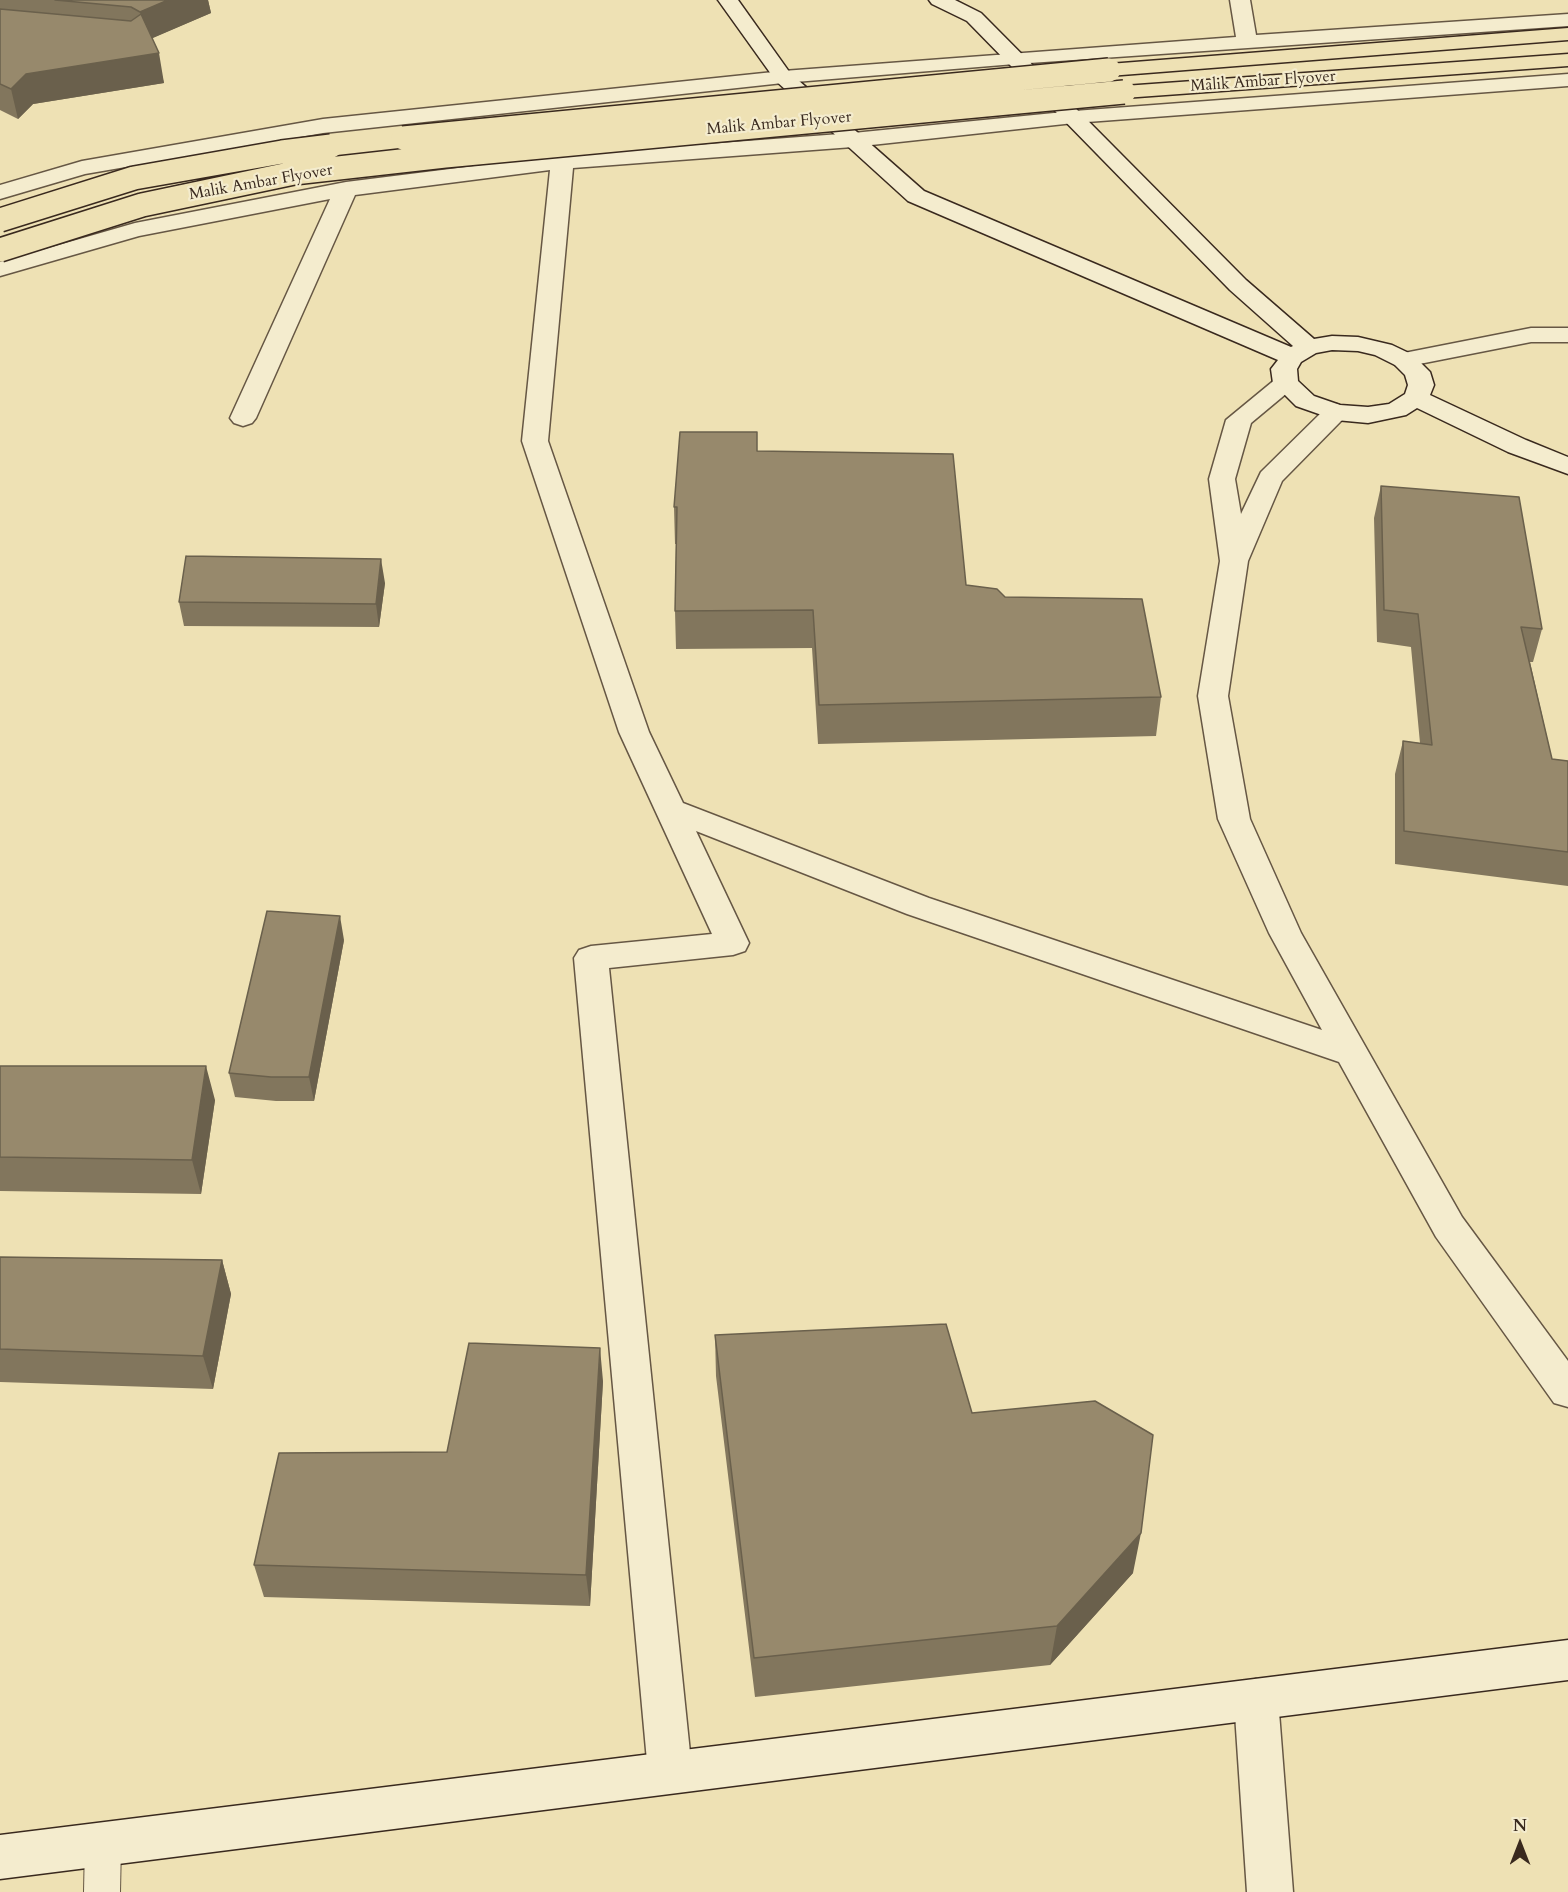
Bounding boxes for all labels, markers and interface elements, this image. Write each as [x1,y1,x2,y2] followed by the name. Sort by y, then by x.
[1190,67,1336,97] street label: Malik Ambar Flyover
[706,108,852,140] street label: Malik Ambar Flyover
[188,161,334,205] street label: Malik Ambar Flyover
[1490,1814,1550,1874] north arrow
[1513,1815,1527,1837] text: N

